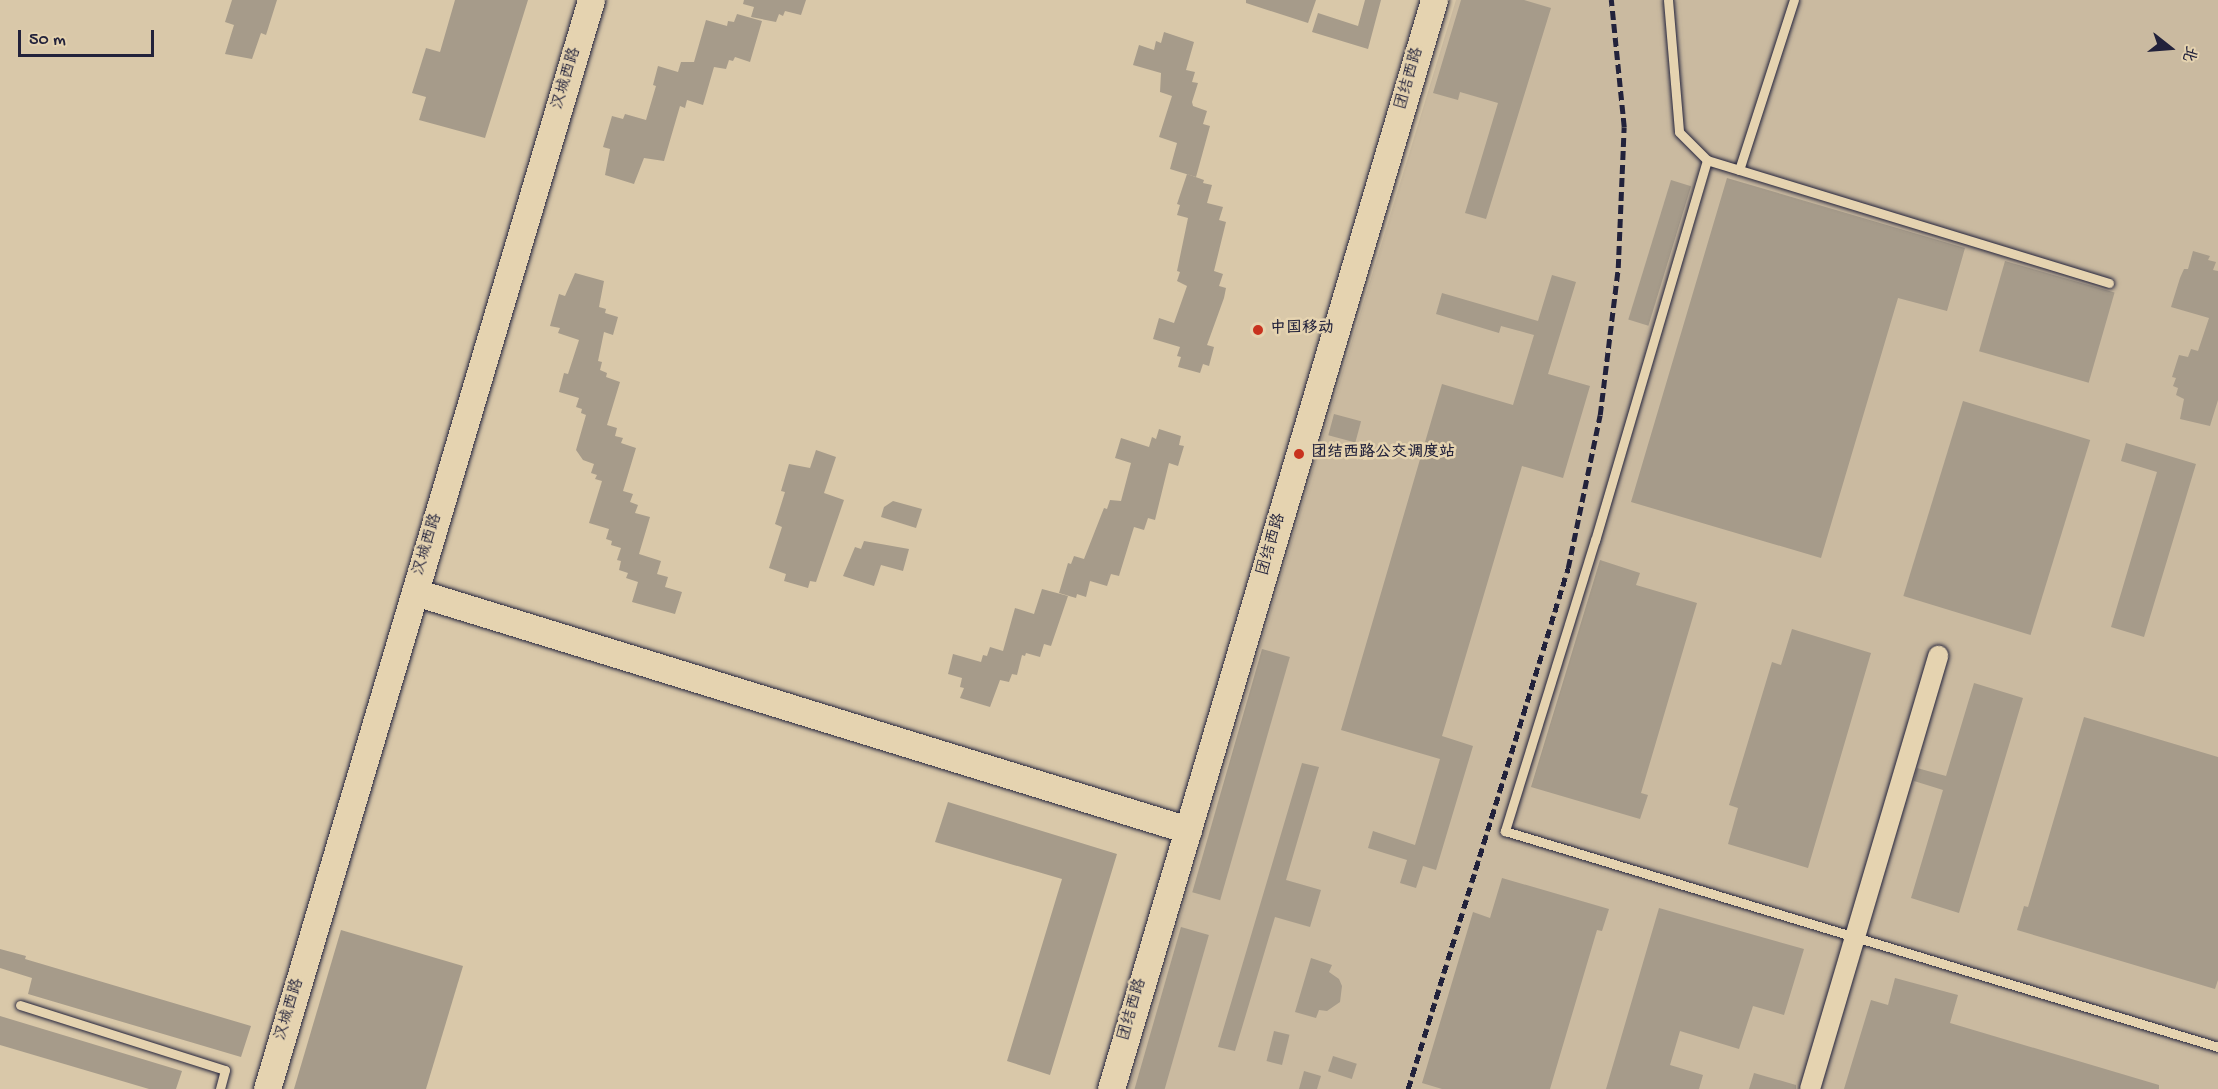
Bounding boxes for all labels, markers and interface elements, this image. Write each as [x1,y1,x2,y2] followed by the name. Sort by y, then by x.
[21,18,158,56] scale bar
[2140,18,2200,78] north arrow
[29,30,66,51] text: 50 m
[2176,43,2199,64] text: 北
[549,46,587,112] street label: 汉城西路
[1393,46,1429,112] street label: 团结西路
[1270,320,1334,340] place label: 中国移动
[1251,323,1265,337] marker: 中国移动
[1311,444,1455,464] place label: 团结西路公交调度站
[1292,447,1306,461] marker: 团结西路公交调度站
[410,512,448,578] street label: 汉城西路
[1255,512,1291,578] street label: 团结西路
[272,977,310,1043] street label: 汉城西路
[1116,977,1152,1043] street label: 团结西路

